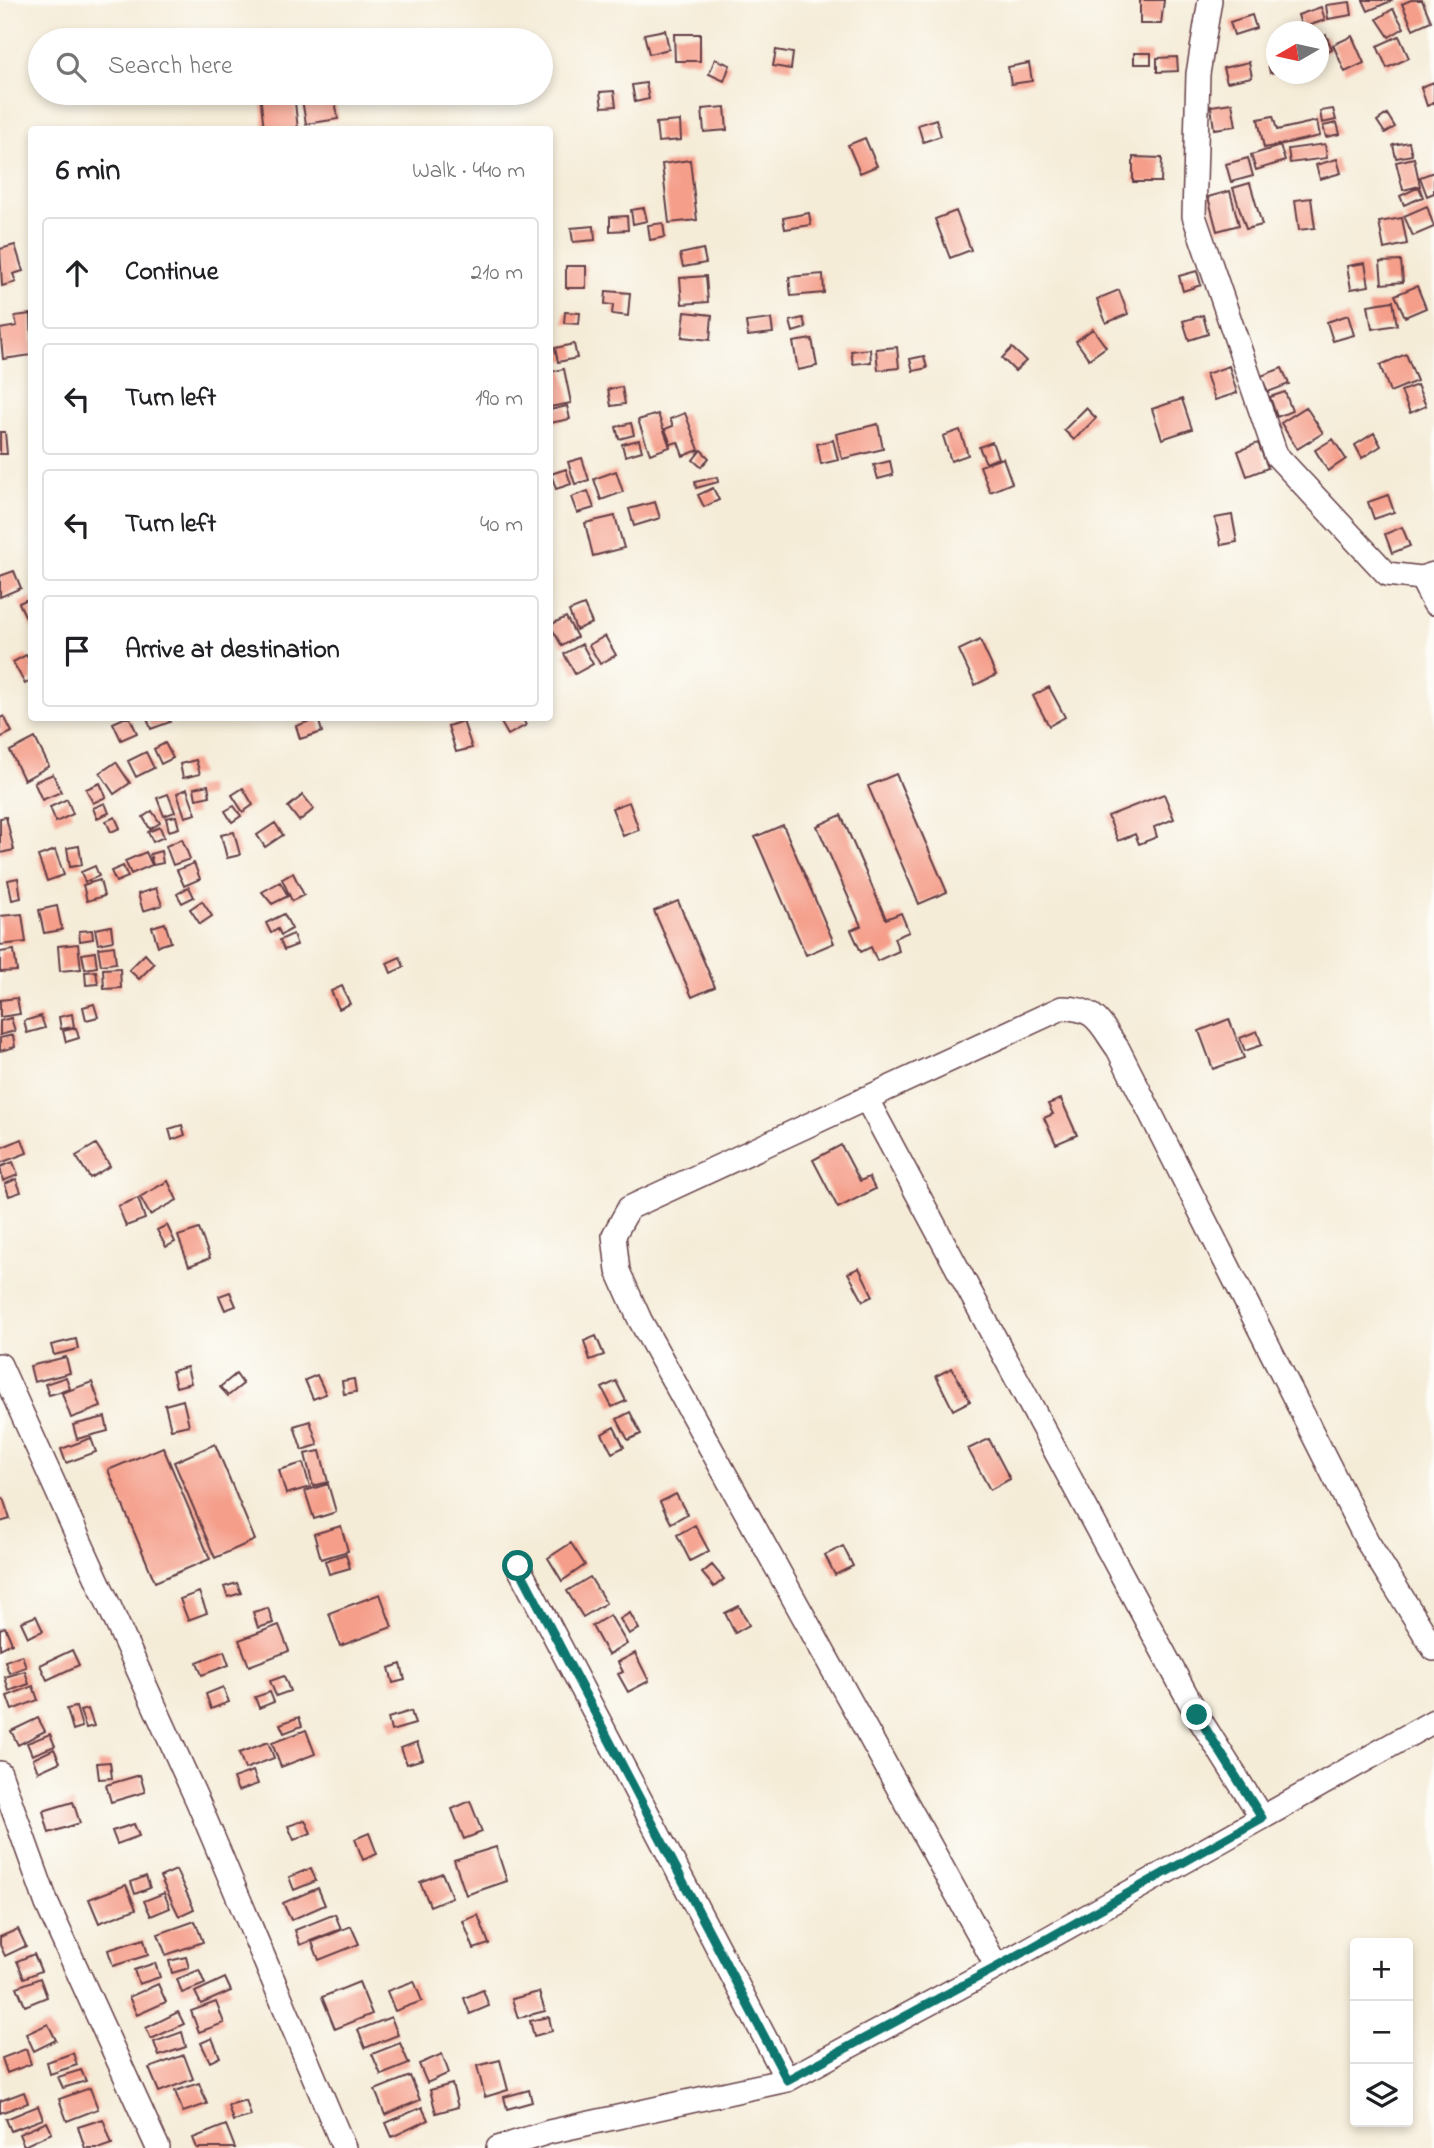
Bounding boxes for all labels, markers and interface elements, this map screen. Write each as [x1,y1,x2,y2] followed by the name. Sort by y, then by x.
[1266,21,1329,84] north arrow
[28,28,553,105] search box
[52,48,90,86] icon: search
[108,48,233,86] text: Search here
[56,150,120,194] text: 6 min
[412,155,525,188] text: Walk · 440 m
[58,254,96,292] icon: ahead
[125,254,218,292] text: Continue
[471,257,523,290] text: 210 m
[58,380,96,418] icon: left
[125,380,216,418] text: Turn left
[475,383,523,416] text: 190 m
[58,506,96,544] icon: left
[125,506,216,544] text: Turn left
[480,509,523,542] text: 40 m
[58,632,96,670] icon: arrive
[125,632,340,670] text: Arrive at destination
[502,1550,533,1581] route start
[1181,1699,1212,1730] route end
[1350,1938,1413,2127] map controls
[1350,1938,1413,2001] button: +
[1350,2001,1413,2064] button: −
[1350,2064,1413,2127] button: layers

